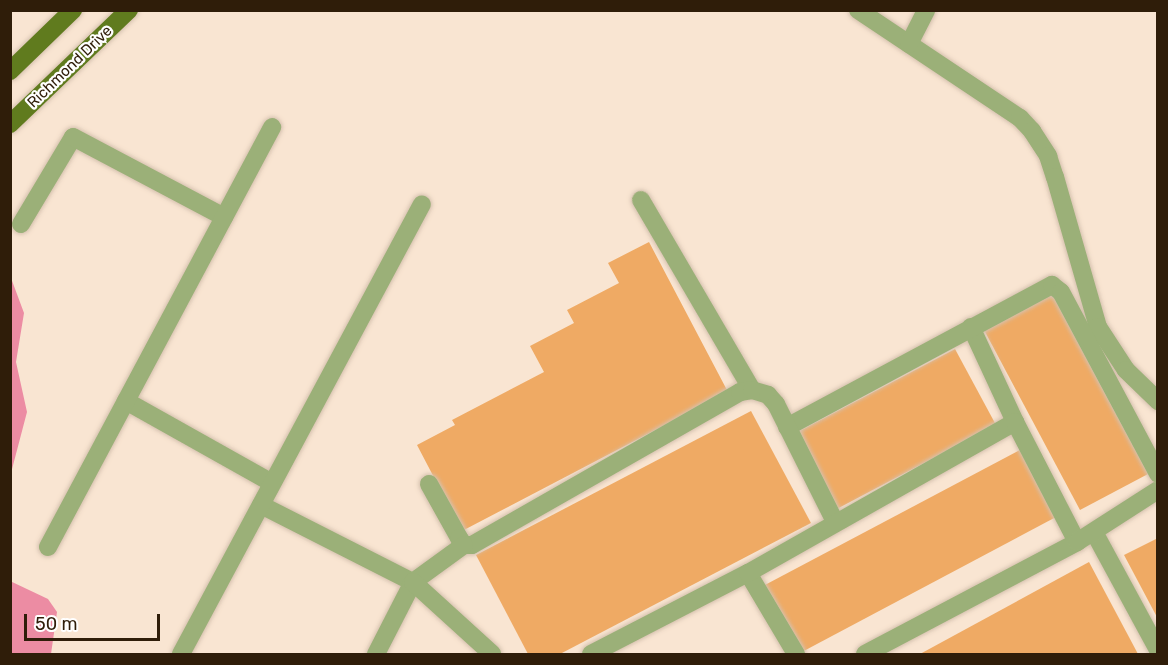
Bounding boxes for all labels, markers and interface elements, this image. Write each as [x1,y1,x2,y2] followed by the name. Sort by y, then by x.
[24,22,116,112] street label: Richmond Drive
[27,602,164,640] scale bar
[35,613,78,635] text: 50 m

